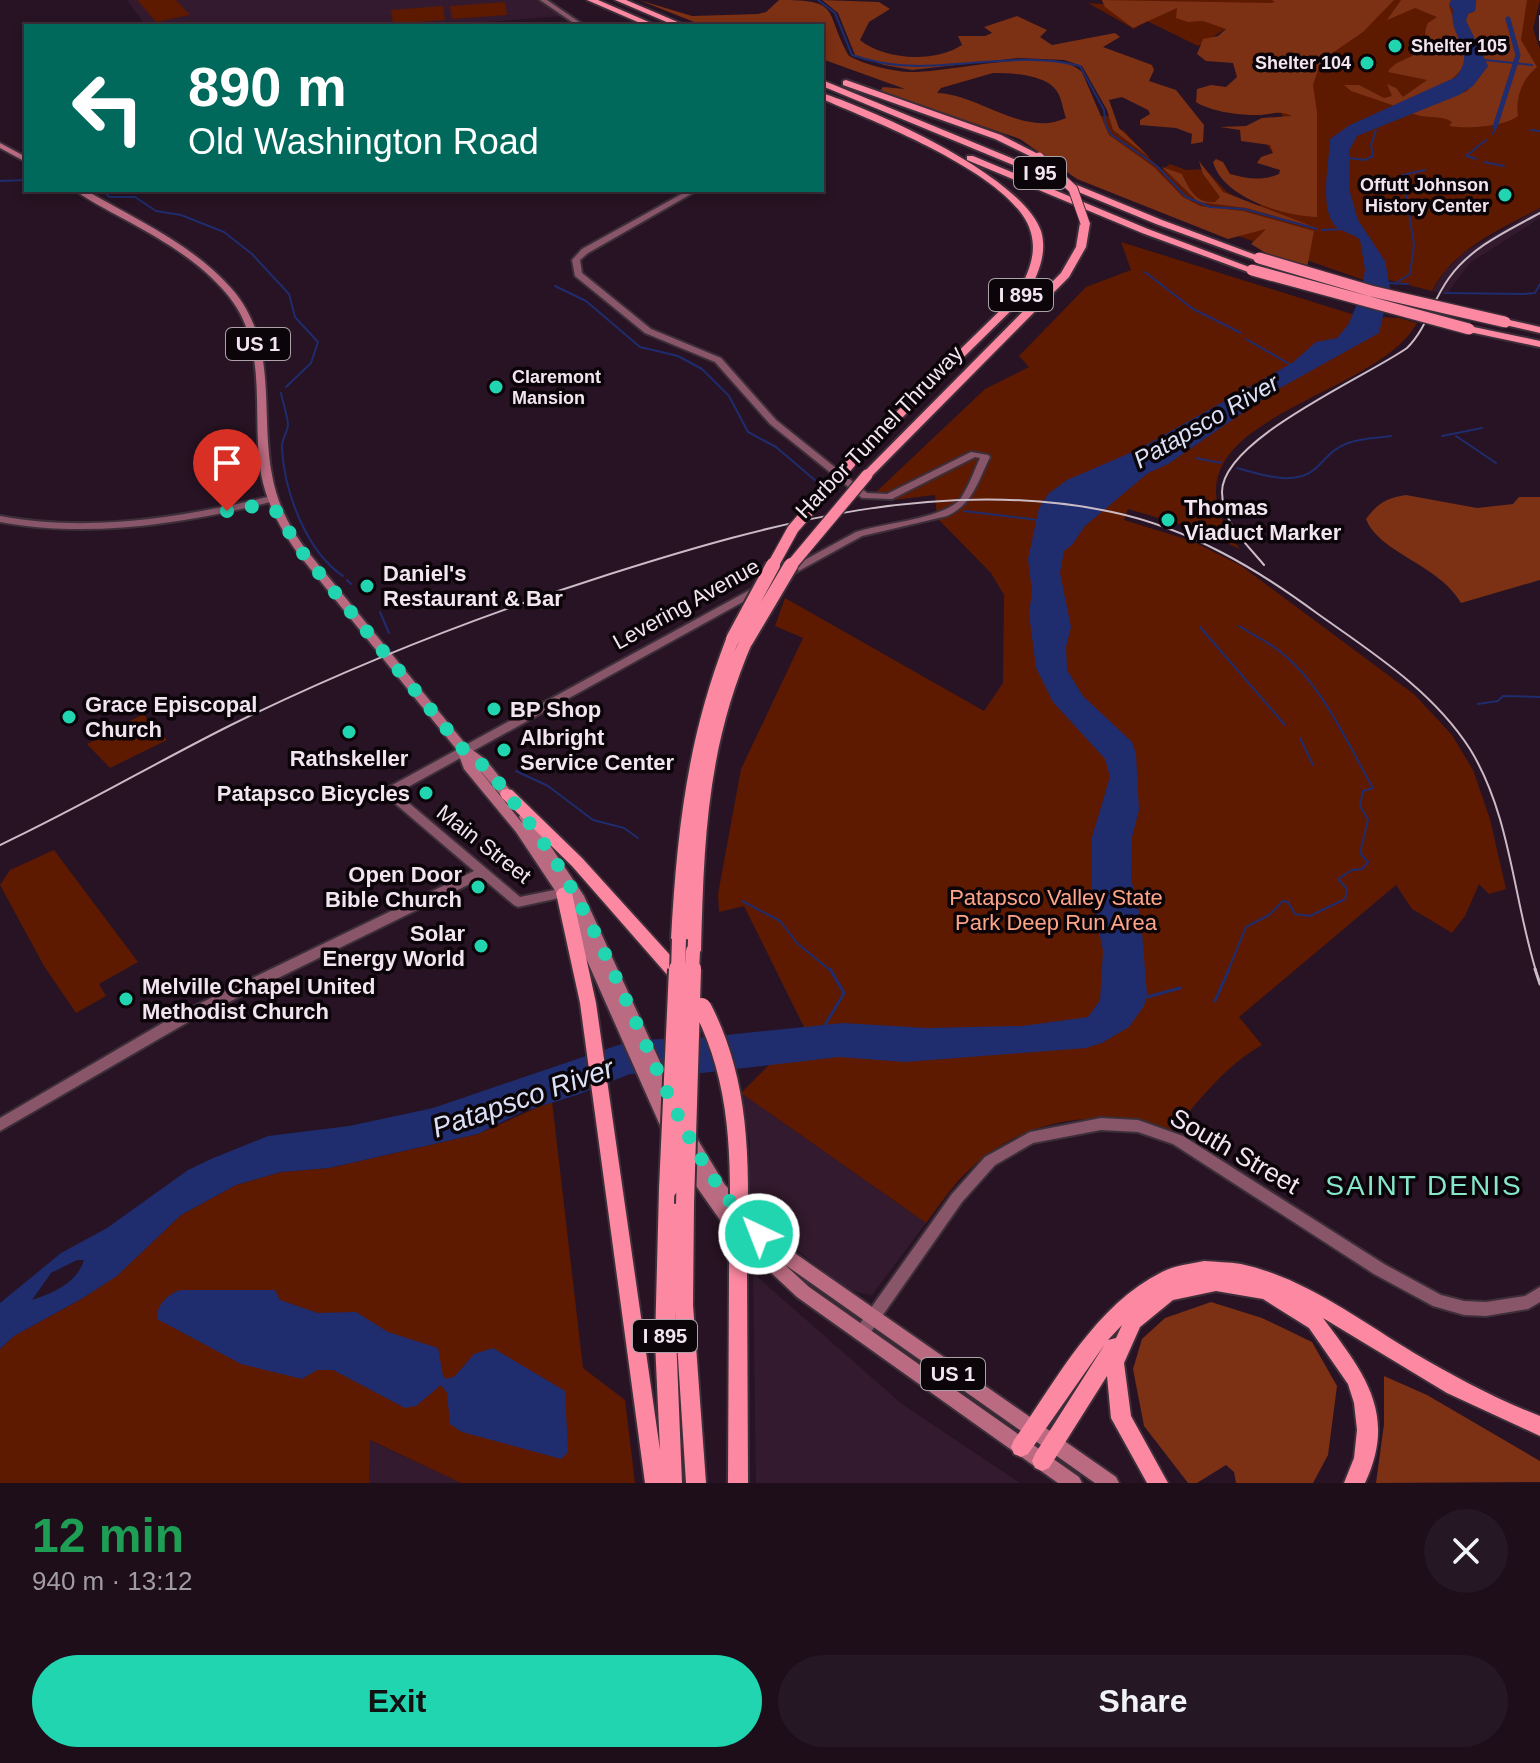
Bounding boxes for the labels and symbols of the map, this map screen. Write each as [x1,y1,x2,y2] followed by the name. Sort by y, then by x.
[1411,36,1507,56] place label: Shelter 105
[1386,37,1404,55] marker: Shelter 105
[1255,53,1351,73] place label: Shelter 104
[1358,54,1376,72] marker: Shelter 104
[1014,157,1066,189] road number: I 95
[1360,175,1489,216] place label: Offutt Johnson History Center
[1496,186,1514,204] marker: Offutt Johnson History Center
[989,279,1053,311] road number: I 895
[226,328,290,360] road number: US 1
[790,341,968,523] street label: Harbor Tunnel Thruway
[512,367,601,408] place label: Claremont Mansion
[1129,368,1284,473] water label: Patapsco River
[487,378,505,396] marker: Claremont Mansion
[193,429,261,511] pin
[1184,495,1342,545] place label: Thomas Viaduct Marker
[1159,511,1177,529] marker: Thomas Viaduct Marker
[608,553,764,655] street label: Levering Avenue
[383,561,563,611] place label: Daniel's Restaurant & Bar
[358,577,376,595] marker: Daniel's Restaurant & Bar
[85,692,257,742] place label: Grace Episcopal Church
[510,697,601,722] place label: BP Shop
[485,700,503,718] marker: BP Shop
[60,708,78,726] marker: Grace Episcopal Church
[340,723,358,741] marker: Rathskeller
[520,725,675,775] place label: Albright Service Center
[495,741,513,759] marker: Albright Service Center
[290,746,409,771] place label: Rathskeller
[217,781,410,806] place label: Patapsco Bicycles
[417,784,435,802] marker: Patapsco Bicycles
[432,800,536,888] street label: Main Street
[325,862,462,912] place label: Open Door Bible Church
[469,878,487,896] marker: Open Door Bible Church
[949,885,1163,935] park label: Patapsco Valley State Park Deep Run Area
[322,921,465,971] place label: Solar Energy World
[472,937,490,955] marker: Solar Energy World
[142,974,376,1024] place label: Melville Chapel United Methodist Church
[117,990,135,1008] marker: Melville Chapel United Methodist Church
[428,1052,619,1144] water label: Patapsco River
[1165,1102,1306,1201] street label: South Street
[1325,1170,1523,1201] district label: SAINT DENIS
[717,1192,801,1276] position arrow
[633,1320,697,1352] road number: I 895
[921,1358,985,1390] road number: US 1

